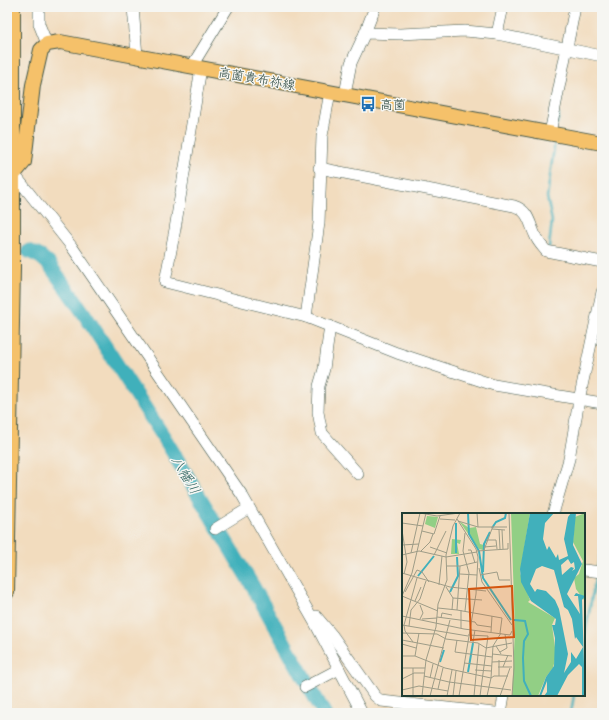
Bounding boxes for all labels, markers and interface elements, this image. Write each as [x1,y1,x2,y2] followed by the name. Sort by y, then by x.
[217,64,298,95] street label: 高薗貴布祢線
[359,95,377,113] bus stop icon: 高薗
[380,97,406,114] place label: 高薗
[167,453,204,498] water label: 八幡川
[402,513,585,696] inset map

